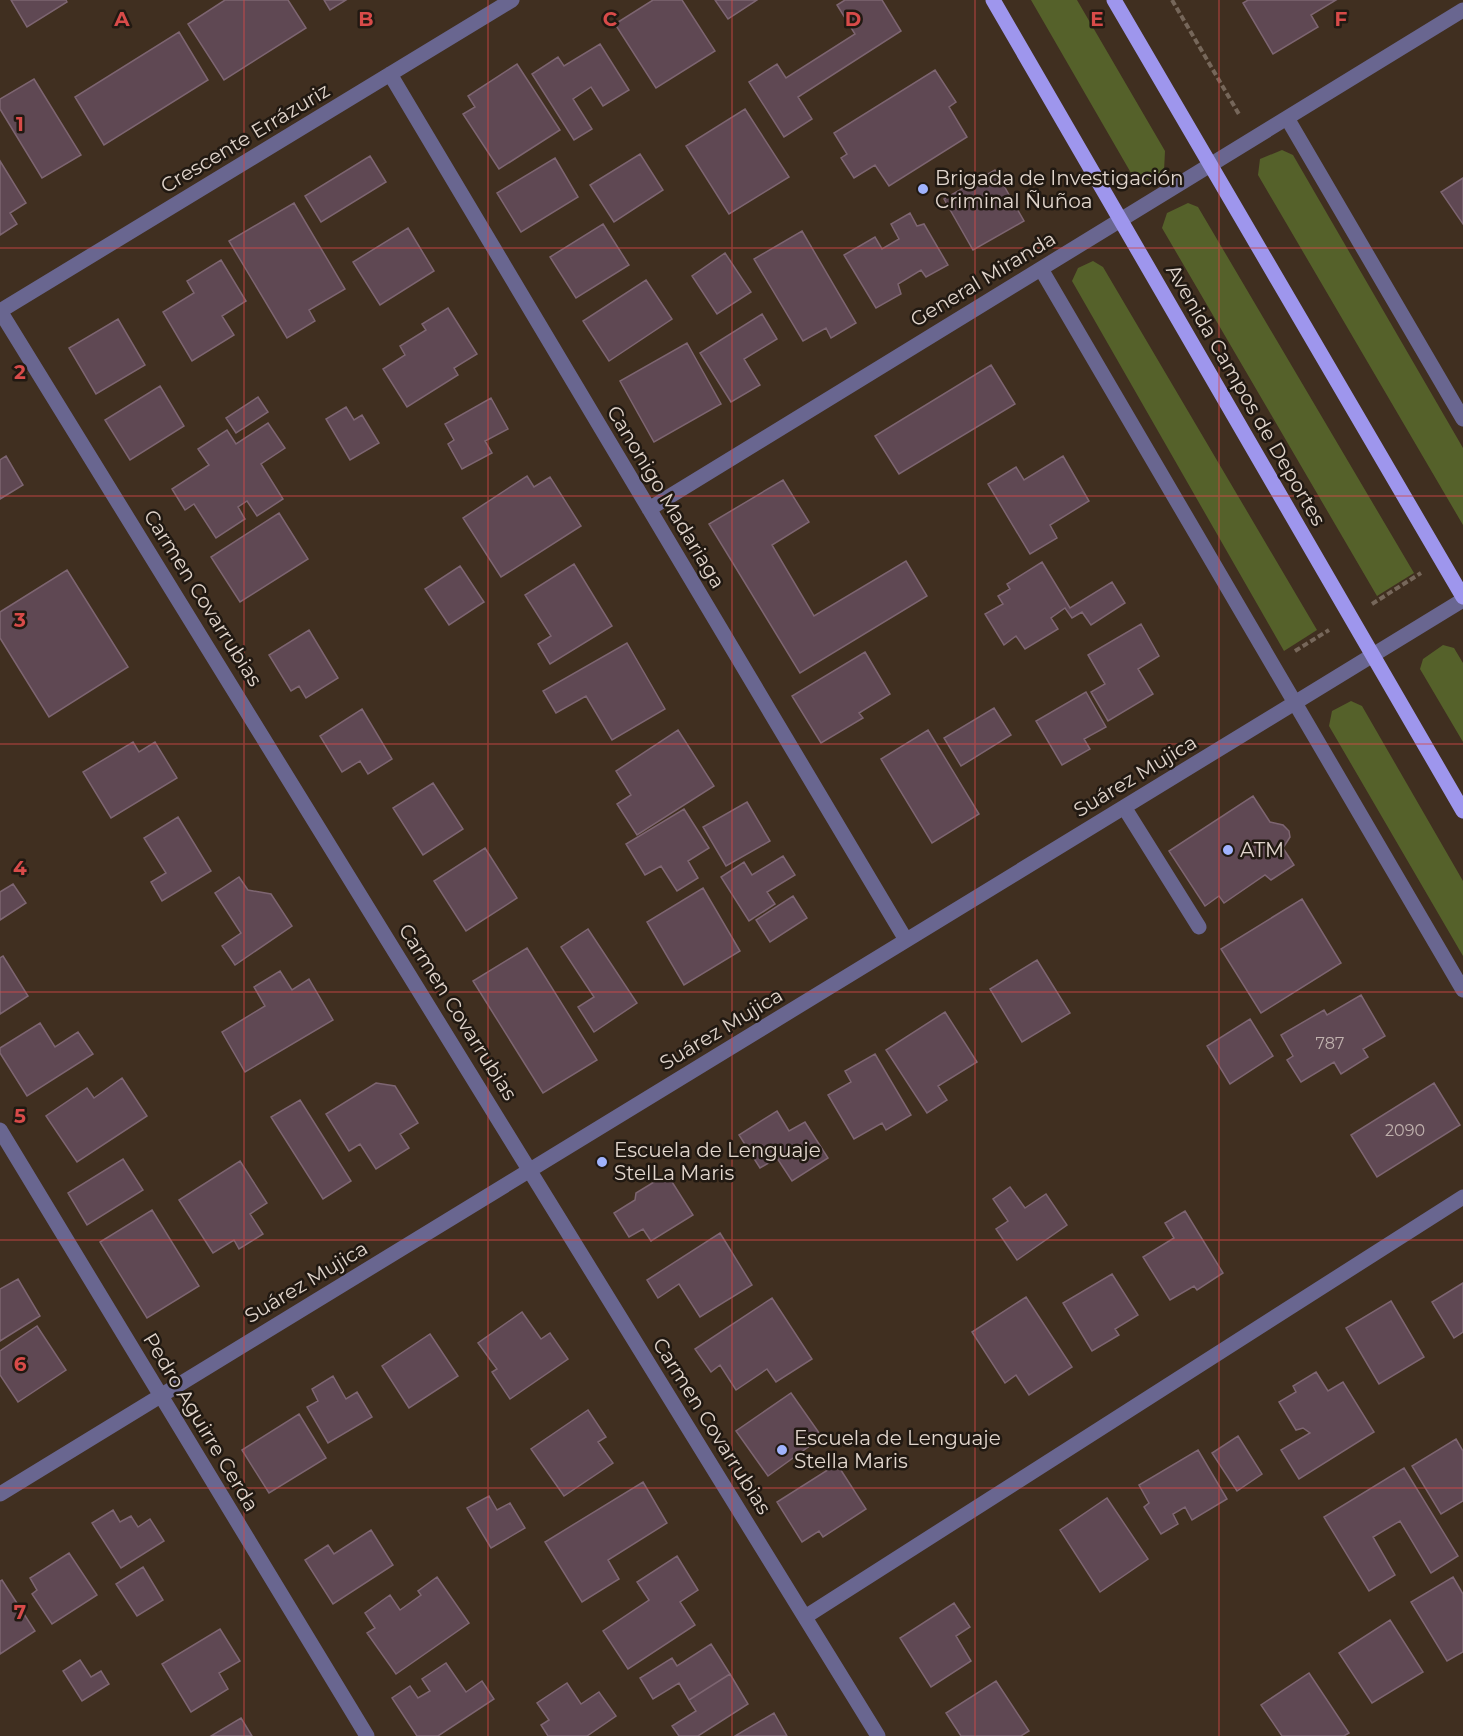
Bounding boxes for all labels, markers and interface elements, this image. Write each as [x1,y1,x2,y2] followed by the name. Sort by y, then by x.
[113,7,130,31] text: A
[358,7,374,31] text: B
[603,7,618,31] text: C
[845,7,861,31] text: D
[1090,7,1104,31] text: E
[1335,7,1348,31] text: F
[156,78,334,198] street label: Crescente Errázuriz
[16,112,24,136] text: 1
[935,166,1184,213] place label: Brigada de Investigación Criminal Ñuñoa
[916,182,930,196] marker: Brigada de Investigación Criminal Ñuñoa
[906,226,1060,332] street label: General Miranda
[1161,260,1331,530] street label: Avenida Campos de Deportes
[14,360,26,384] text: 2
[602,401,730,593] street label: Canonigo Madariaga
[139,505,267,691] street label: Carmen Covarrubias
[13,608,26,632] text: 3
[1069,730,1201,822] street label: Suárez Mujica
[1240,838,1284,862] place label: ATM
[1221,843,1235,857] marker: ATM
[13,856,27,880] text: 4
[394,919,522,1105] street label: Carmen Covarrubias
[655,983,787,1075] street label: Suárez Mujica
[1316,1034,1344,1053] house number: 787
[14,1104,26,1128] text: 5
[1385,1121,1425,1140] house number: 2090
[614,1138,821,1185] place label: Escuela de Lenguaje StelLa Maris
[595,1155,609,1169] marker: Escuela de Lenguaje StelLa Maris
[240,1236,372,1328] street label: Suárez Mujica
[138,1328,264,1516] street label: Pedro Aguirre Cerda
[648,1333,776,1519] street label: Carmen Covarrubias
[14,1352,27,1376] text: 6
[794,1426,1001,1473] place label: Escuela de Lenguaje Stella Maris
[775,1443,789,1457] marker: Escuela de Lenguaje Stella Maris
[14,1600,26,1624] text: 7

